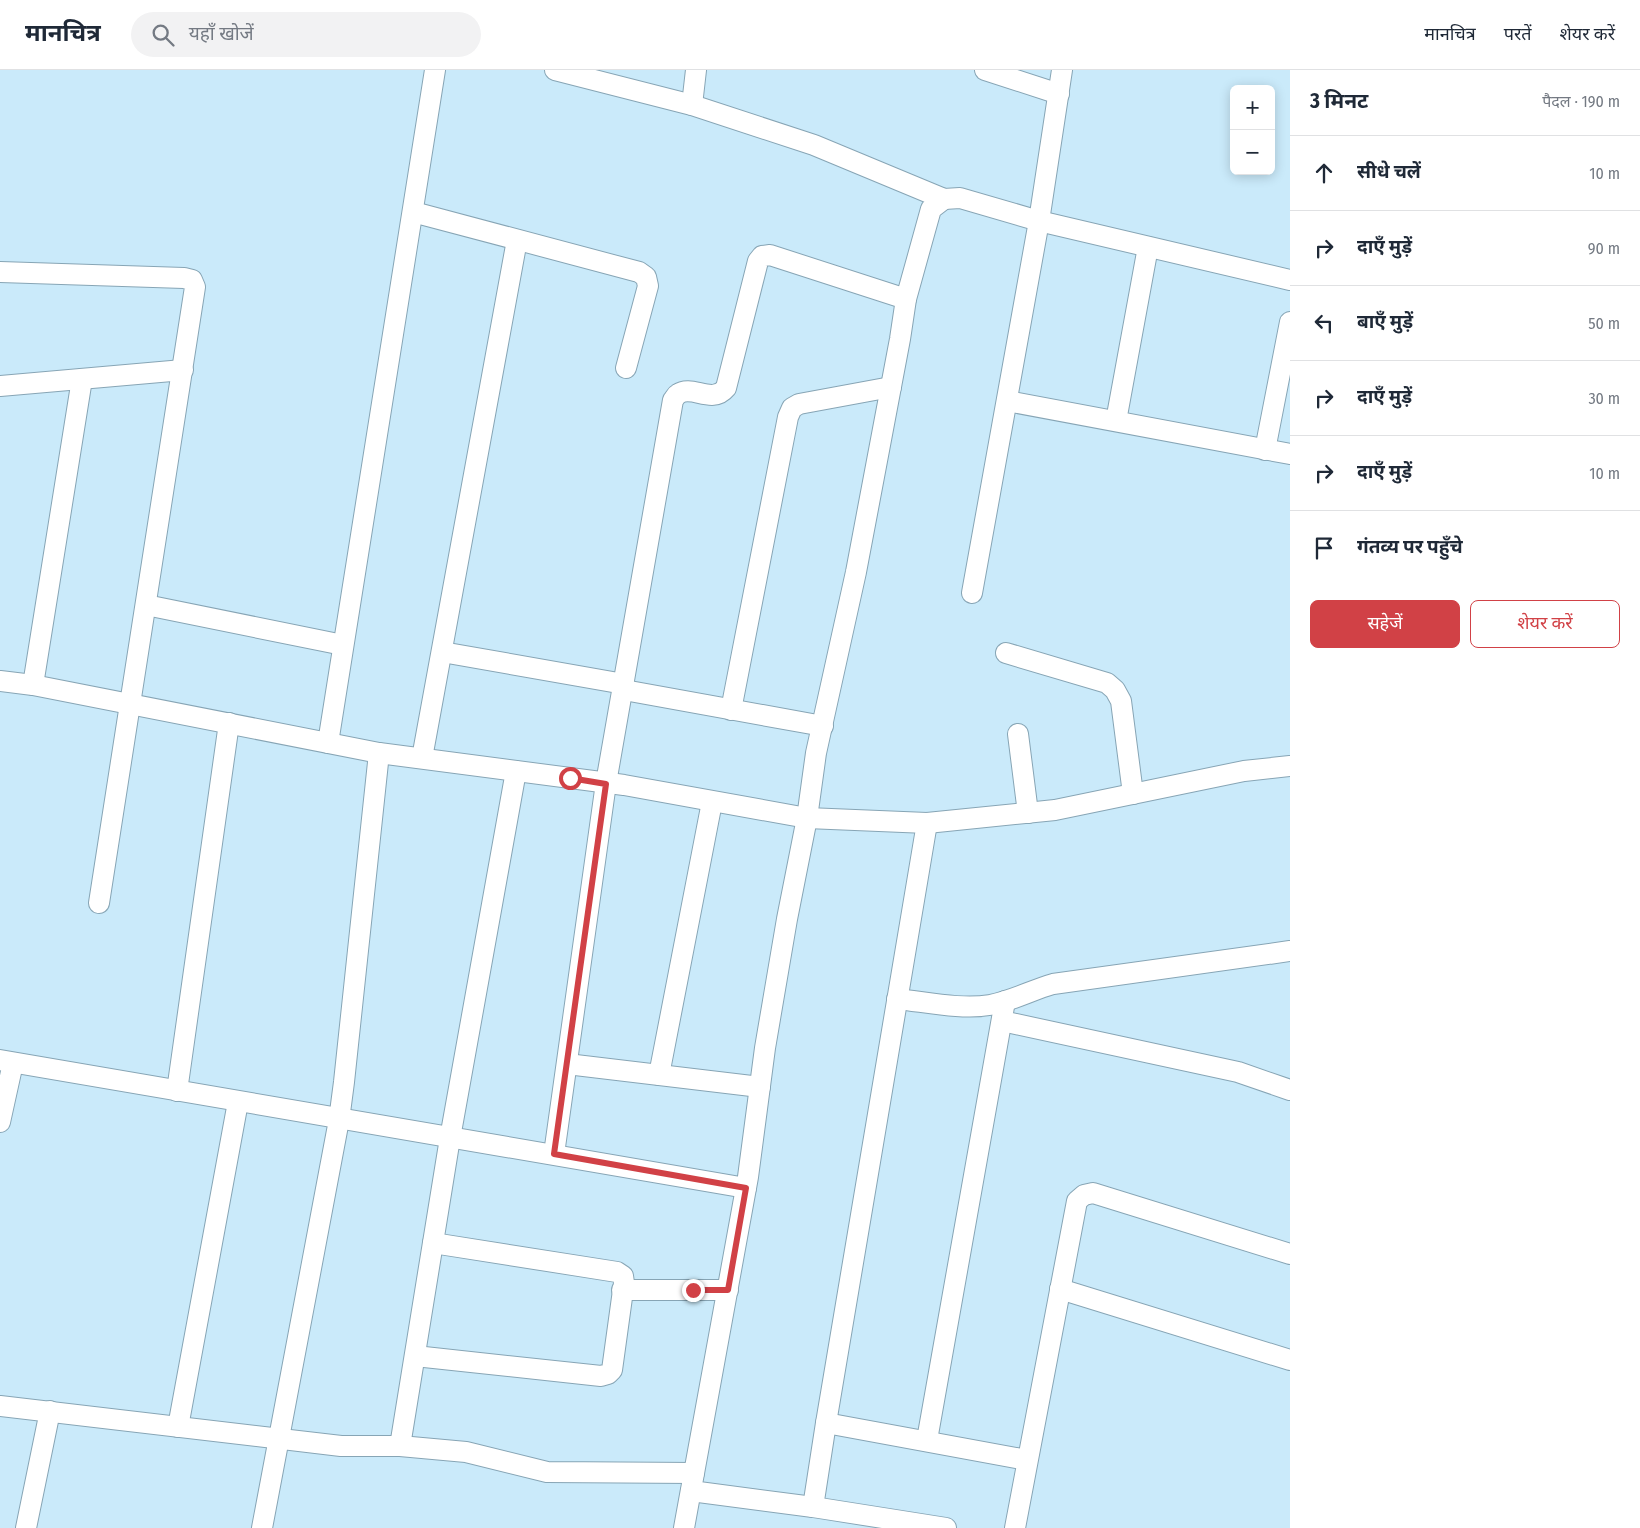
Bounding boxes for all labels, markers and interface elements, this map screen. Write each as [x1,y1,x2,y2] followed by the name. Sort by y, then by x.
[131,12,481,57] search box
[25,19,101,47] text: मानचित्र
[149,21,177,49] icon: search
[189,22,254,45] text: यहाँ खोजें
[1424,23,1476,45] text: मानचित्र
[1504,23,1532,45] text: परतें
[1560,23,1615,45] text: शेयर करें
[1230,85,1275,175] map controls
[1230,85,1275,130] button: +
[1310,88,1368,114] text: 3 मिनट
[1542,92,1620,111] text: पैदल · 190 m
[1230,130,1275,175] button: −
[1310,159,1338,187] icon: ahead
[1357,160,1421,183] text: सीधे चलें
[1589,164,1620,183] text: 10 m
[1310,234,1338,262] icon: right
[1357,235,1412,258] text: दाएँ मुड़ें
[1588,239,1620,258] text: 90 m
[1310,309,1338,337] icon: left
[1357,310,1413,333] text: बाएँ मुड़ें
[1588,314,1620,333] text: 50 m
[1310,384,1338,412] icon: right
[1357,385,1412,408] text: दाएँ मुड़ें
[1588,389,1620,408] text: 30 m
[1310,459,1338,487] icon: right
[1357,460,1412,483] text: दाएँ मुड़ें
[1589,464,1620,483] text: 10 m
[1310,534,1338,562] icon: arrive
[1357,535,1463,558] text: गंतव्य पर पहुँचे
[1310,600,1460,648] button: सहेजें
[1470,600,1620,648] button: शेयर करें
[559,767,582,790] route start
[682,1279,705,1302] route end

